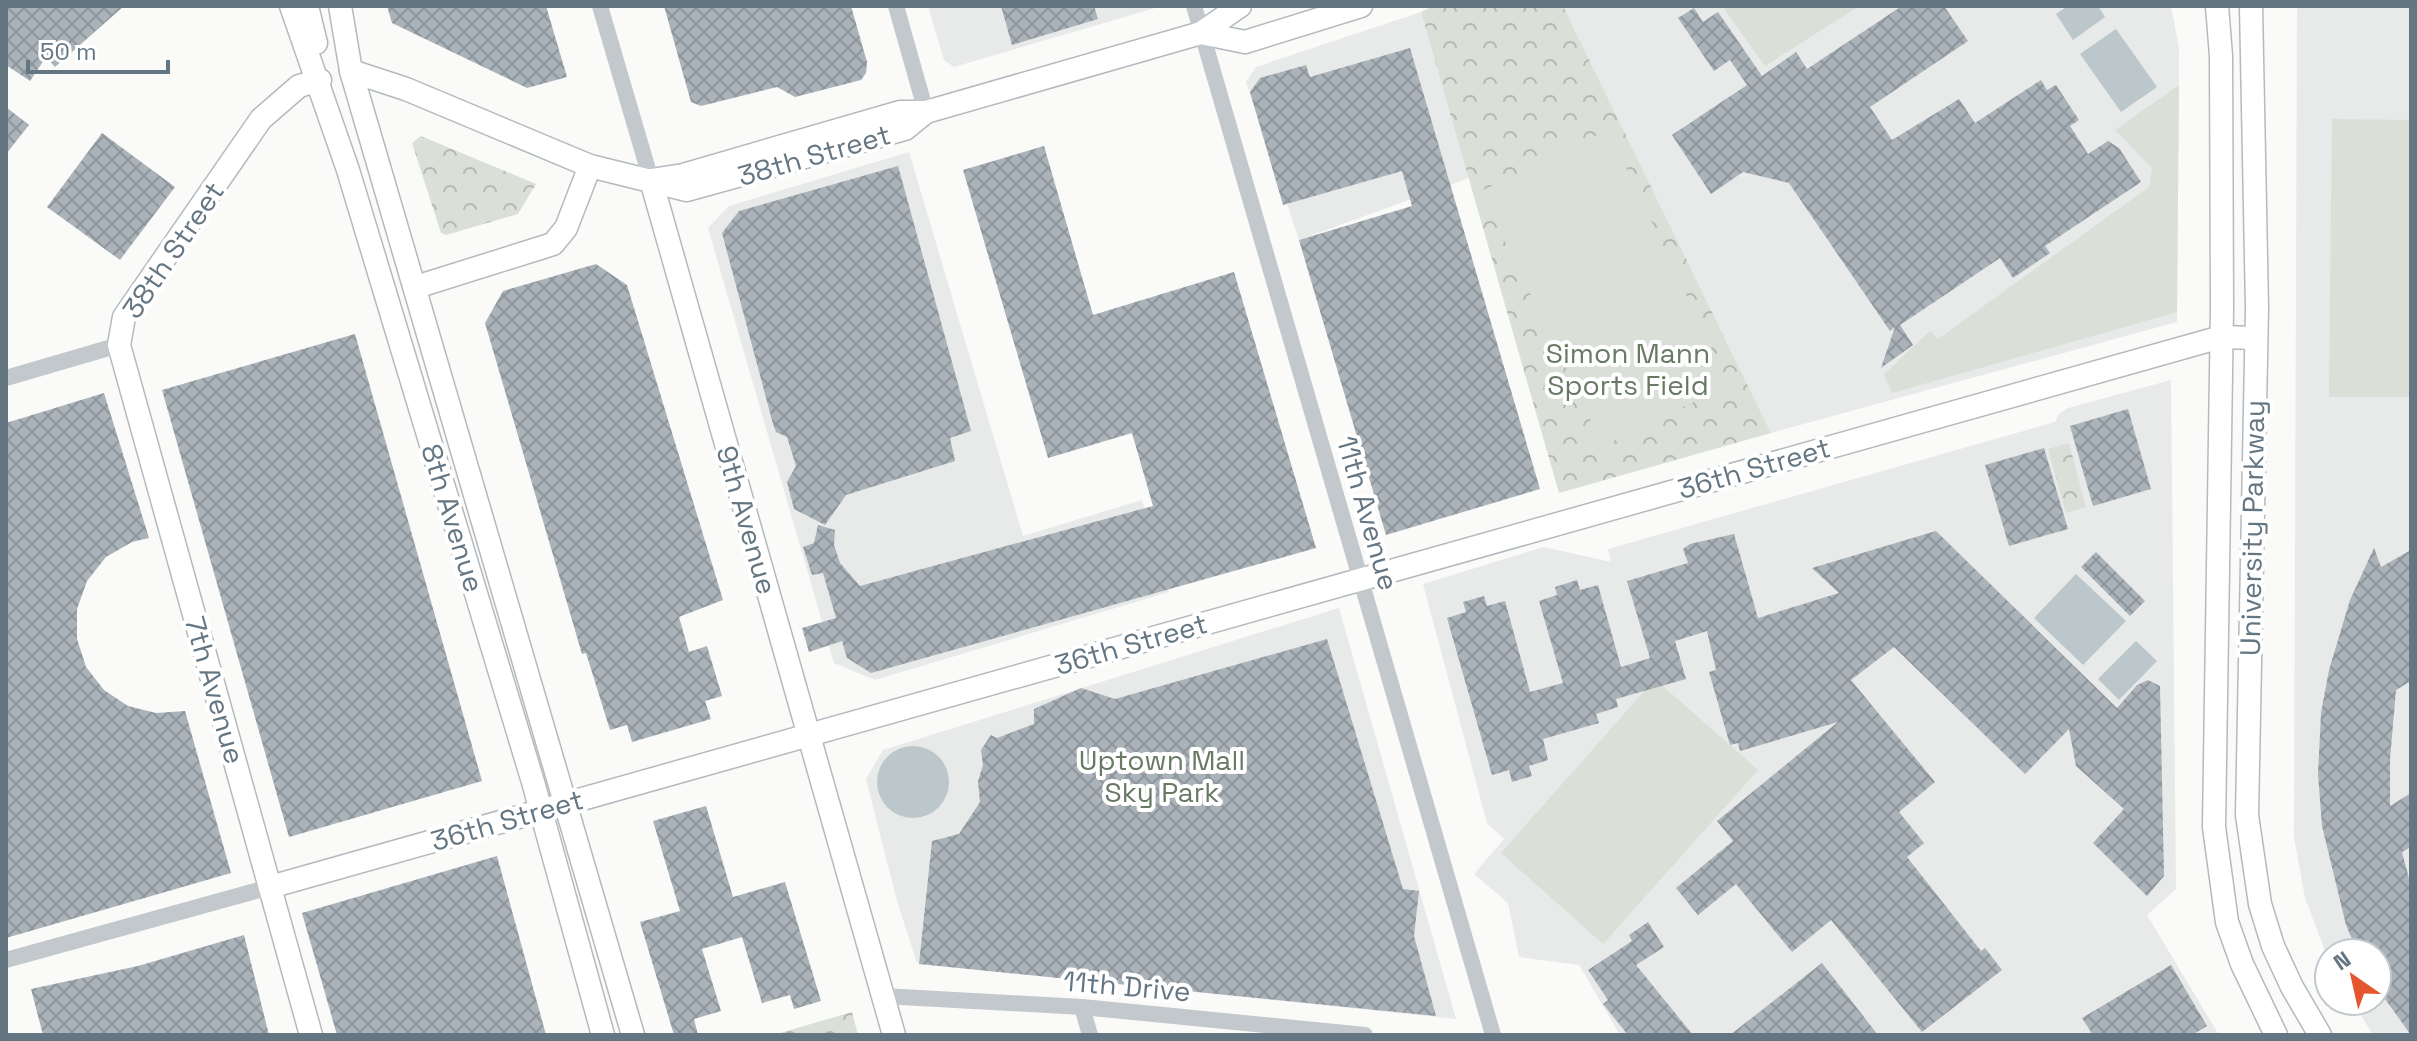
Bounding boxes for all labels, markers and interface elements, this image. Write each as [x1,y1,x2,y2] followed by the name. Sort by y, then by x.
[28,24,168,74] scale bar
[40,36,97,67] text: 50 m
[733,116,895,194] street label: 38th Street
[114,175,232,325] street label: 38th Street
[1546,335,1710,403] park label: Simon Mann Sports Field
[2232,400,2272,656] street label: University Parkway
[1674,429,1834,507] street label: 36th Street
[1329,432,1407,594] street label: 11th Avenue
[413,439,493,597] street label: 8th Avenue
[709,442,785,598] street label: 9th Avenue
[1051,605,1211,683] street label: 36th Street
[177,612,253,768] street label: 7th Avenue
[1079,742,1245,810] park label: Uptown Mall Sky Park
[427,781,587,859] street label: 36th Street
[2313,937,2393,1017] north arrow
[2328,945,2356,976] text: N
[1062,963,1192,1009] street label: 11th Drive

